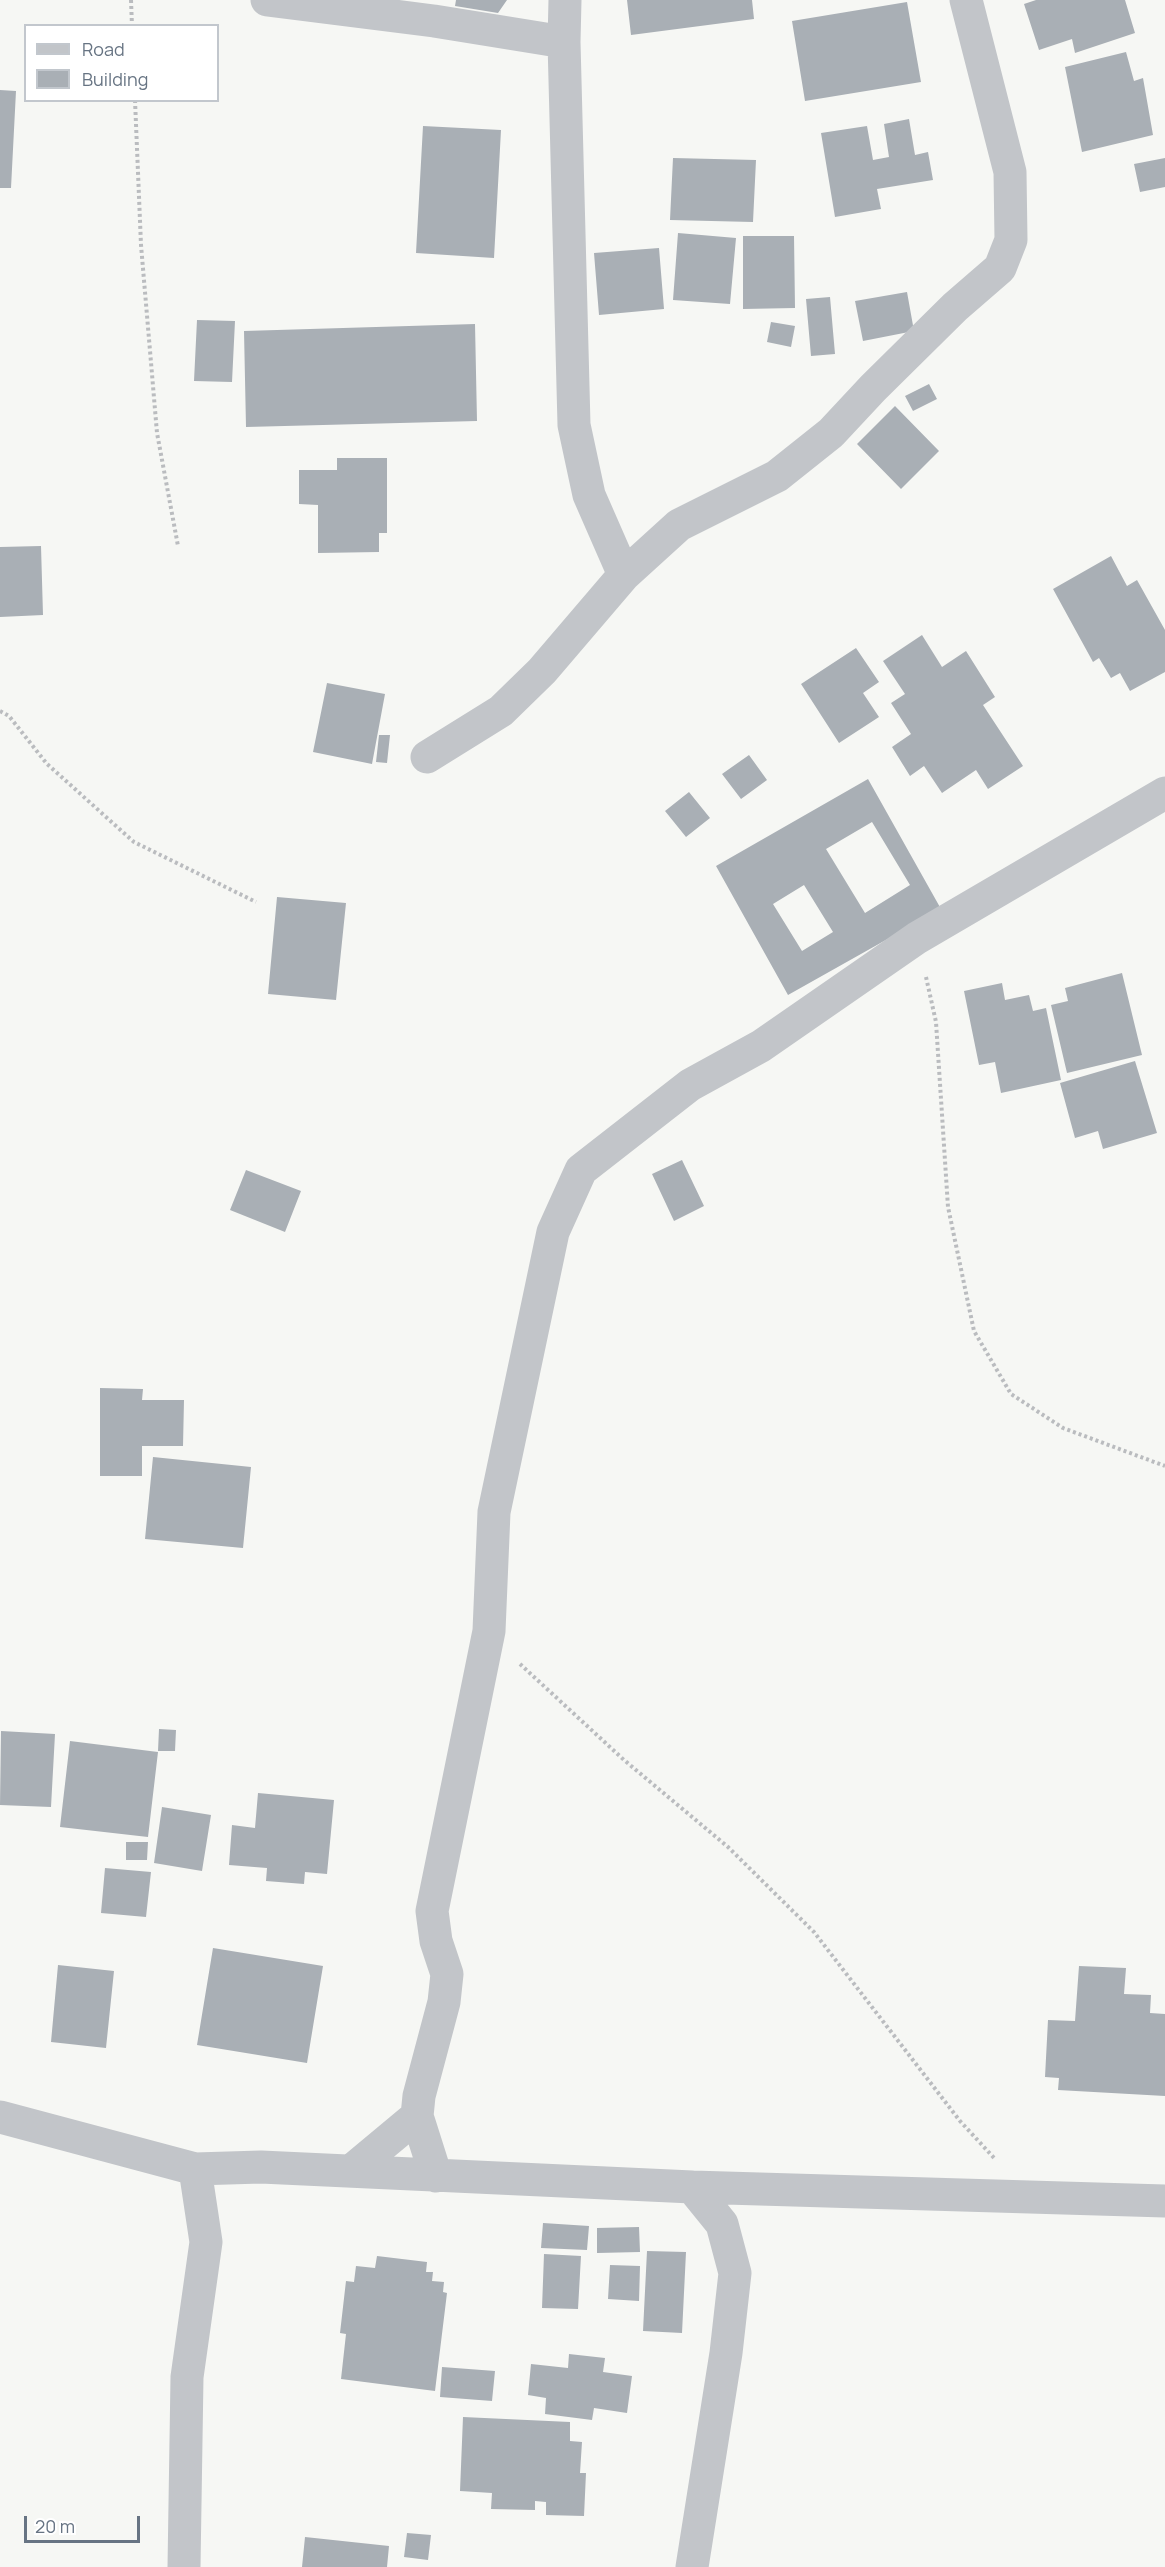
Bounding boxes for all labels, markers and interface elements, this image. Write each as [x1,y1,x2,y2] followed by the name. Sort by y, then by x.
[24,24,219,102] legend
[82,37,125,61] text: Road
[82,67,148,91] text: Building
[27,2504,142,2542] scale bar
[35,2514,75,2538] text: 20 m

